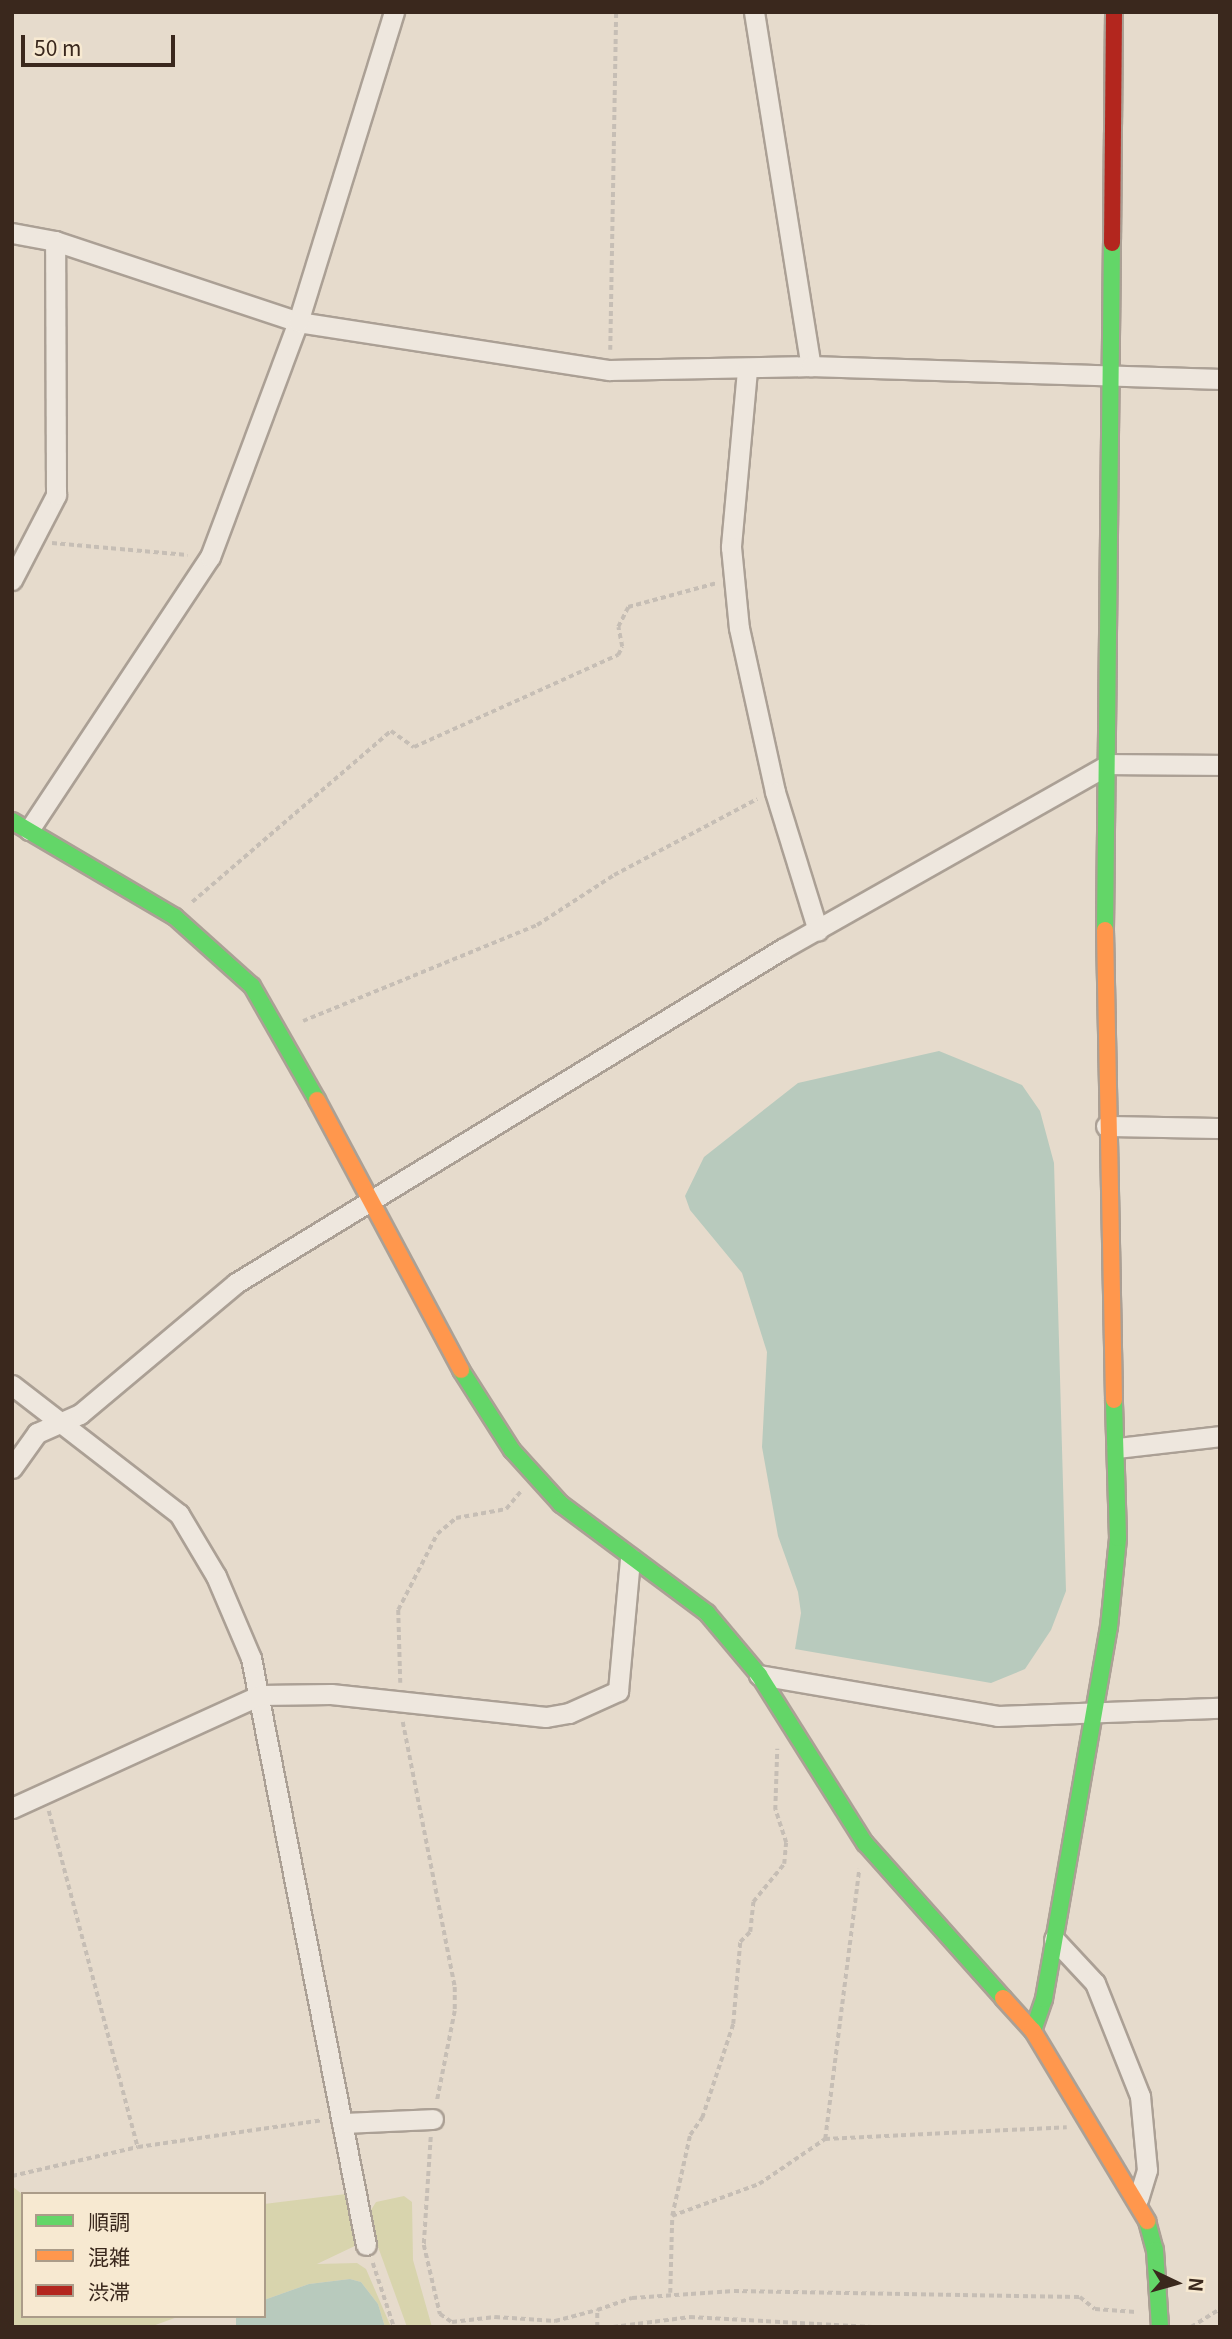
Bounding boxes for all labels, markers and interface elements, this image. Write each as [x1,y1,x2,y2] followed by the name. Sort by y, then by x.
[24,21,178,65] scale bar
[34,32,81,62] text: 50 m
[21,2192,266,2318] legend
[88,2206,130,2236] text: 順調
[88,2241,130,2271] text: 混雑
[1141,2248,1211,2318] north arrow
[88,2276,130,2306] text: 渋滞
[1183,2277,1211,2293] text: N

